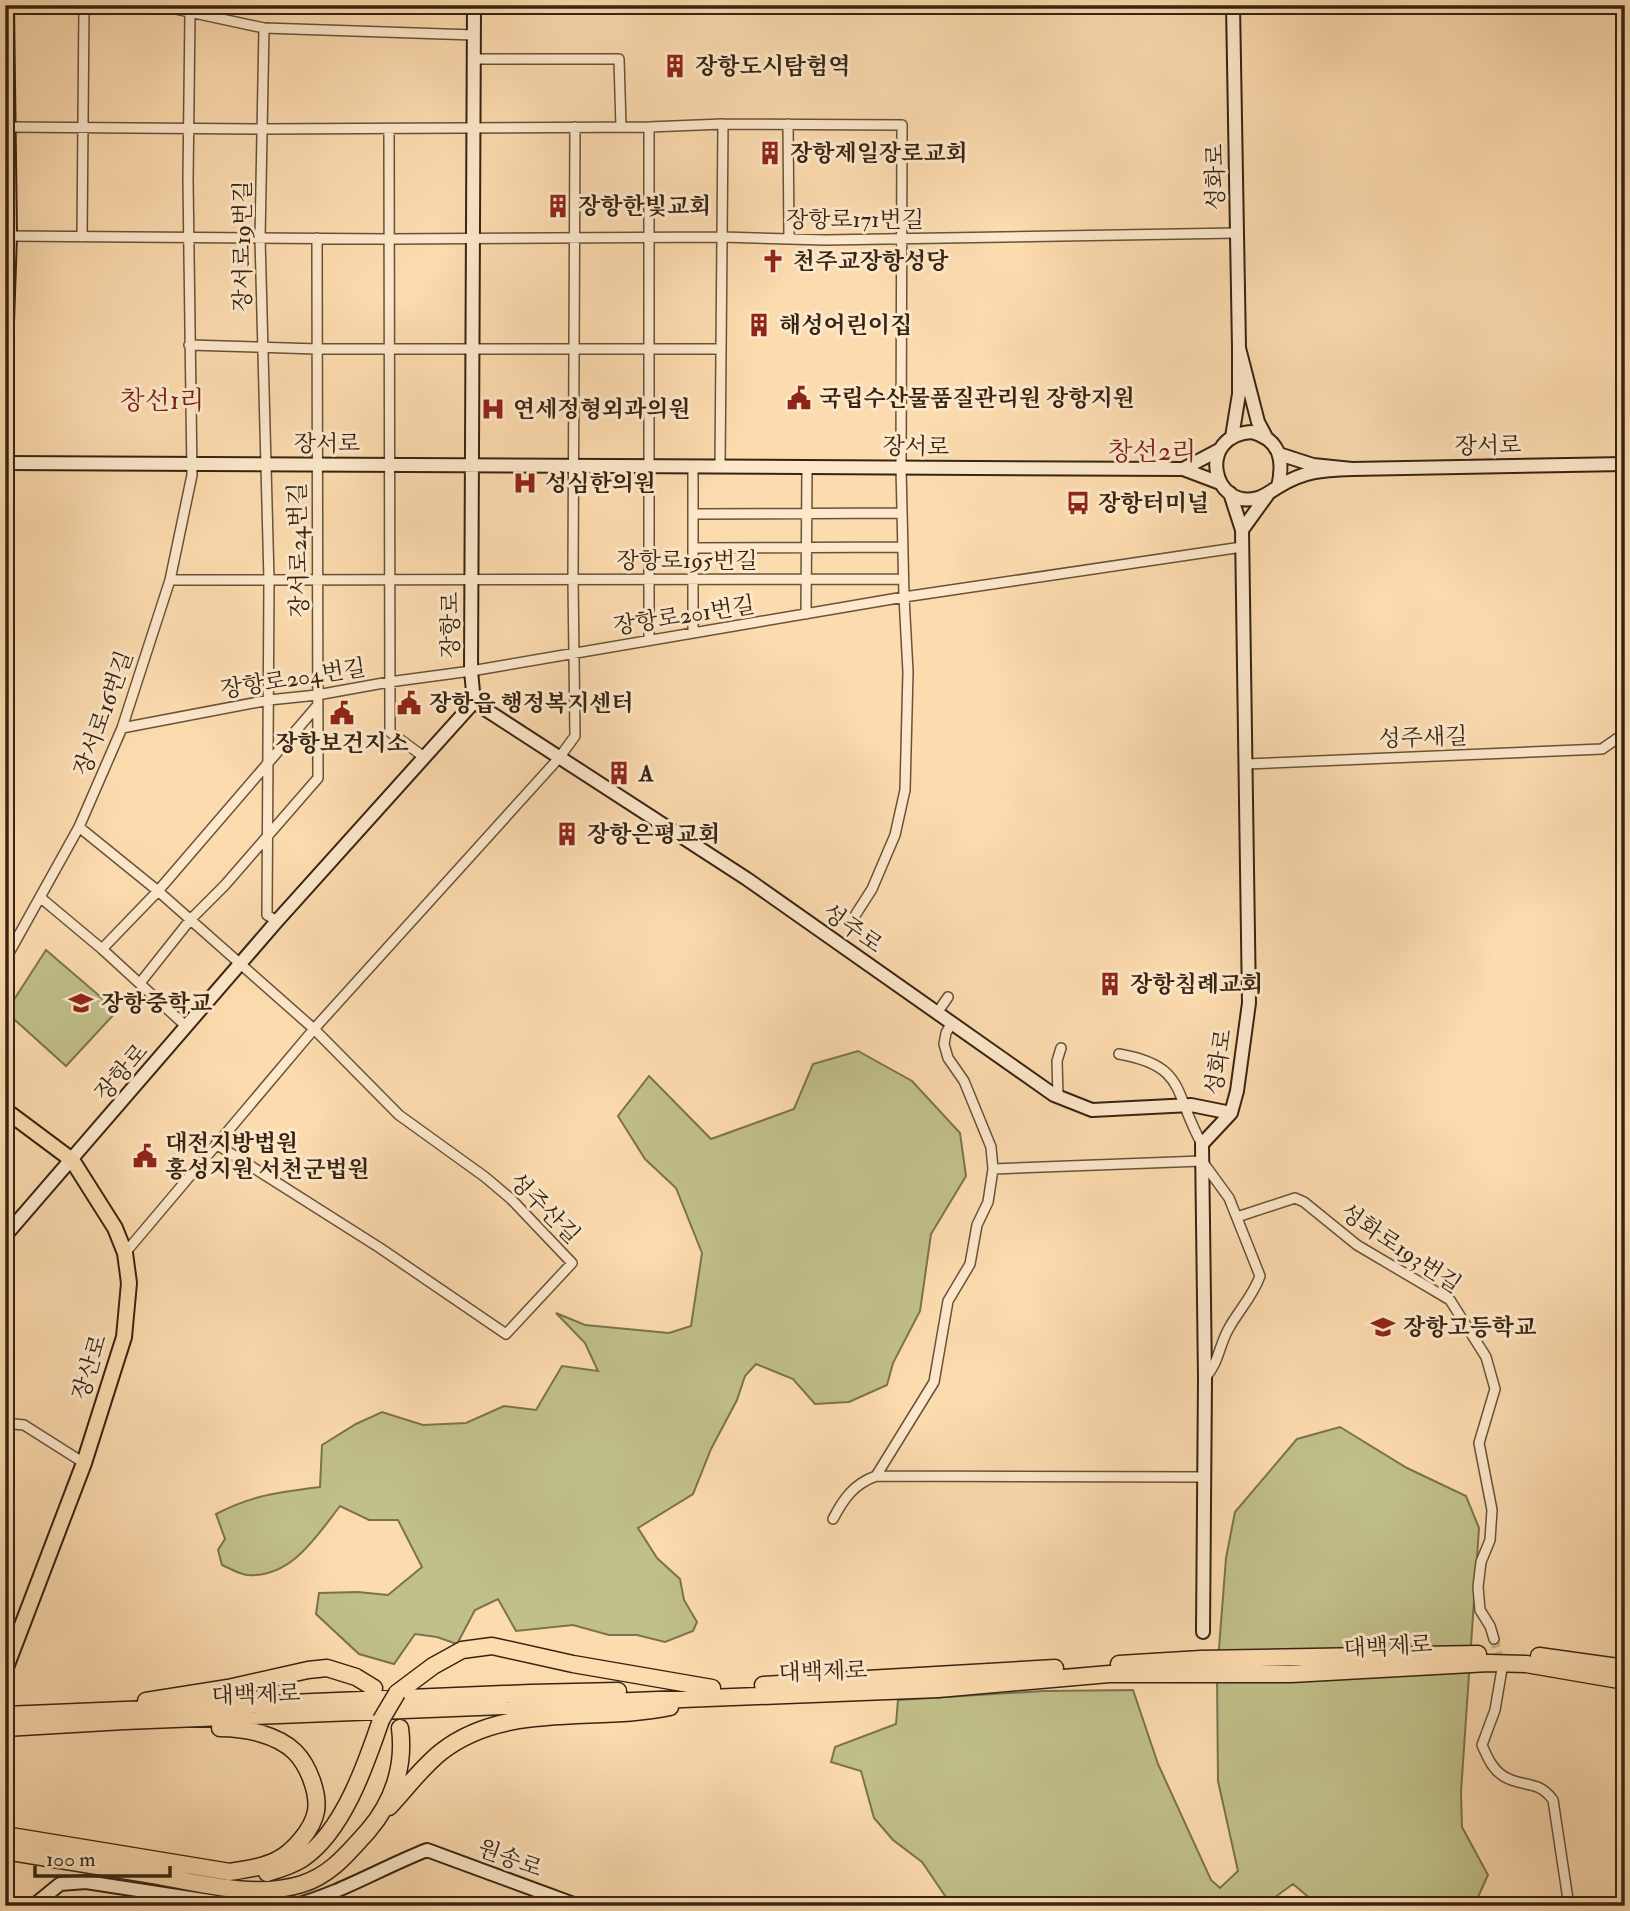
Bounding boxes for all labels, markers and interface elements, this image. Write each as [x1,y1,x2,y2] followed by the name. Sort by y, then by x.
[661,52,689,80] building icon: 장항도시탐험역
[695,52,851,81] place label: 장항도시탐험역
[756,139,784,167] building icon: 장항제일장로교회
[790,139,968,168] place label: 장항제일장로교회
[1200,143,1231,211] street label: 성화로
[228,181,257,312] street label: 장서로19번길
[544,192,572,220] building icon: 장항한빛교회
[578,192,711,221] place label: 장항한빛교회
[786,205,924,234] street label: 장항로171번길
[759,247,787,275] church icon: 천주교장항성당
[793,247,949,276] place label: 천주교장항성당
[745,311,773,339] building icon: 해성어린이집
[779,311,912,340] place label: 해성어린이집
[785,384,813,412] public building icon: 국립수산물품질관리원 장항지원
[819,384,1135,413] place label: 국립수산물품질관리원 장항지원
[120,385,204,417] district label: 창선1리
[479,395,507,423] hospital icon: 연세정형외과의원
[513,395,691,424] place label: 연세정형외과의원
[294,429,360,458] street label: 장서로
[1454,430,1522,461] street label: 장서로
[882,431,950,462] street label: 장서로
[1108,436,1196,468] district label: 창선2리
[511,469,539,497] hospital icon: 성심한의원
[545,469,656,498] place label: 성심한의원
[283,482,314,618] street label: 장서로24번길
[1064,489,1092,517] bus stop icon: 장항터미널
[1098,489,1209,518] place label: 장항터미널
[616,546,758,575] street label: 장항로195번길
[611,590,757,641] street label: 장항로201번길
[436,592,465,658] street label: 장항로
[67,647,139,780] street label: 장서로16번길
[218,653,368,704] street label: 장항로204번길
[395,689,423,717] public building icon: 장항읍 행정복지센터
[429,689,634,718] place label: 장항읍 행정복지센터
[328,699,356,727] public building icon: 장항보건지소
[1378,721,1468,754] street label: 성주새길
[275,729,409,758] place label: 장항보건지소
[605,759,633,787] building icon: A
[638,759,654,788] place label: A
[553,820,581,848] building icon: 장항은평교회
[587,820,720,849] place label: 장항은평교회
[817,897,888,959] street label: 성주로
[1096,970,1124,998] building icon: 장항침례교회
[1130,970,1263,999] place label: 장항침례교회
[67,989,95,1017] school or university icon: 장항중학교
[101,989,213,1018] place label: 장항중학교
[1199,1027,1238,1097] street label: 성화로
[89,1038,154,1107] street label: 장항로
[165,1129,370,1184] place label: 대전지방법원 홍성지원 서천군법원
[131,1142,159,1170] public building icon: 대전지방법원 홍성지원 서천군법원
[503,1167,586,1250] street label: 성주산길
[1335,1197,1467,1300] street label: 성화로193번길
[1369,1313,1397,1341] school or university icon: 장항고등학교
[1403,1313,1537,1342] place label: 장항고등학교
[66,1331,113,1403] street label: 장산로
[1343,1630,1433,1663] street label: 대백제로
[778,1655,868,1688] street label: 대백제로
[211,1678,301,1711] street label: 대백제로
[474,1833,546,1883] street label: 원송로
[35,1834,170,1878] scale bar
[46,1846,96,1873] text: 100 m

